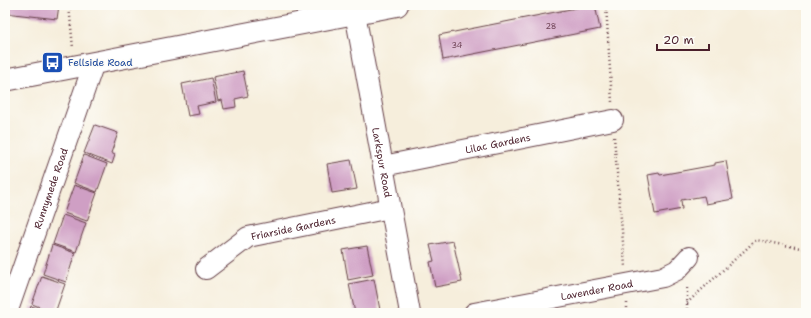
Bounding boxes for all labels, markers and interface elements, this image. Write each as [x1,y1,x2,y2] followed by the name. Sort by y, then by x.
[546,21,556,32] house number: 28
[657,26,709,52] scale bar
[663,32,694,48] text: 20 m
[452,40,463,51] house number: 34
[40,49,66,75] bus stop icon: Fellside Road
[68,56,133,69] place label: Fellside Road
[370,126,395,199] street label: Larkspur Road
[464,130,532,156] street label: Lilac Gardens
[30,145,71,231] street label: Runnymede Road
[250,213,337,243] street label: Friarside Gardens
[560,276,635,303] street label: Lavender Road

